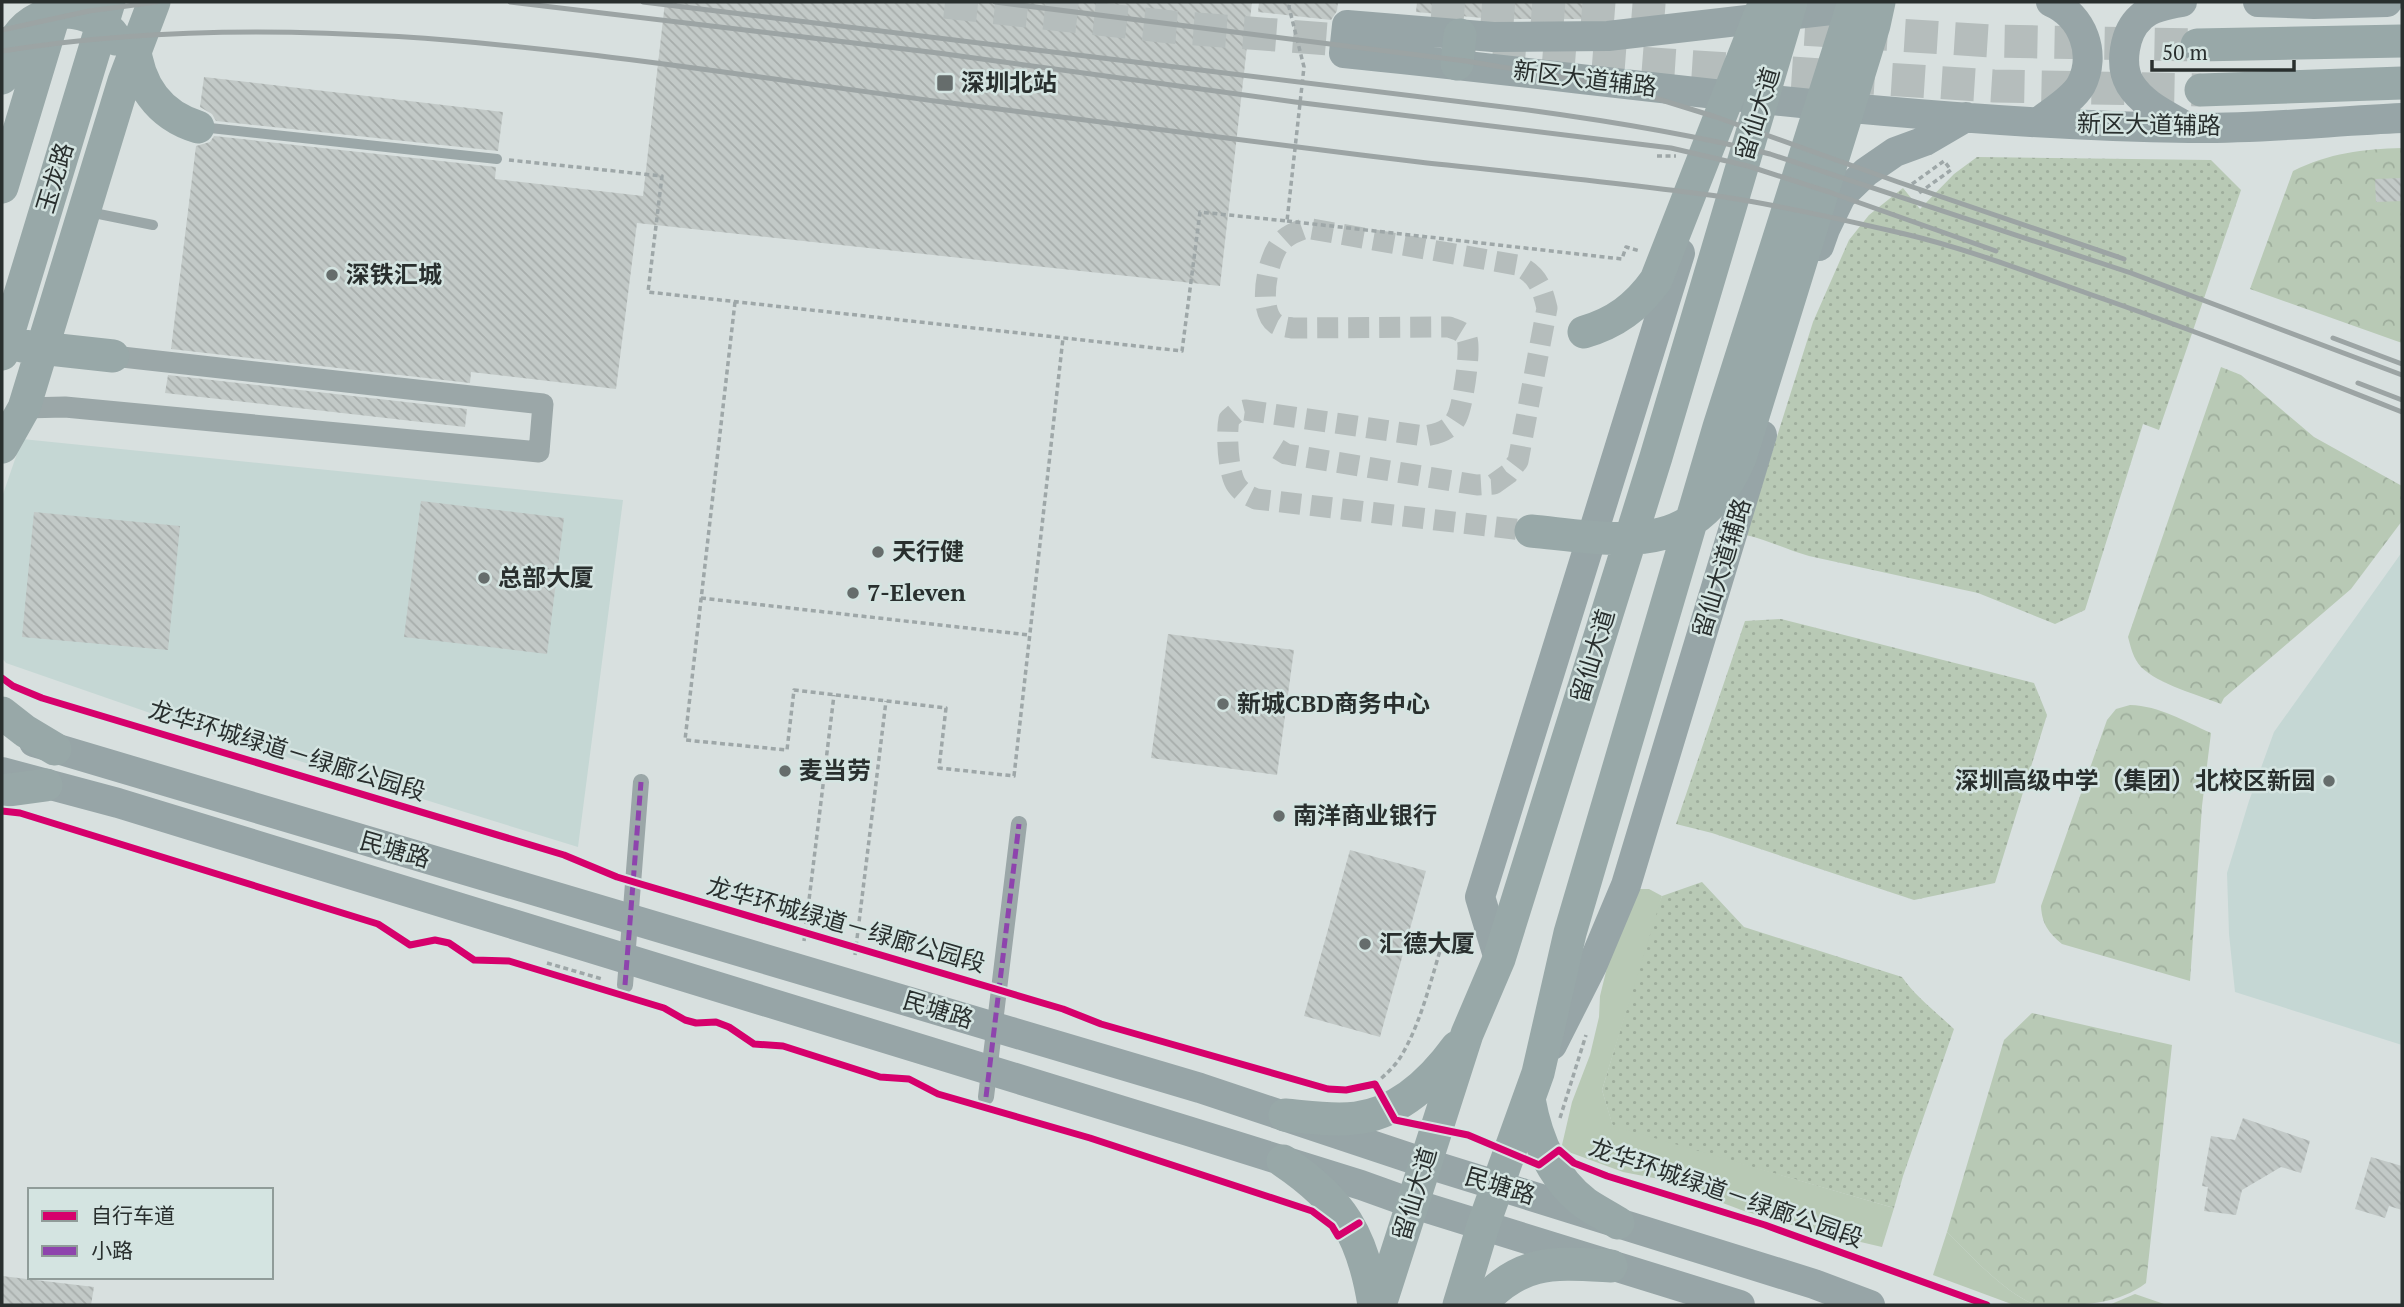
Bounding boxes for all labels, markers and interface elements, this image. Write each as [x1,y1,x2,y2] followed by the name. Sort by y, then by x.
[2152,28,2294,72] scale bar
[2162,38,2208,66] text: 50 m
[1512,53,1659,103] street label: 新区大道辅路
[1728,63,1786,164] street label: 留仙大道
[961,66,1057,98] place label: 深圳北站
[935,73,955,93] marker: 深圳北站
[2077,107,2221,141] street label: 新区大道辅路
[28,139,80,217] street label: 玉龙路
[346,258,442,290] place label: 深铁汇城
[324,267,340,283] marker: 深铁汇城
[1685,494,1757,641] street label: 留仙大道辅路
[892,535,964,567] place label: 天行健
[870,544,886,560] marker: 天行健
[498,561,594,593] place label: 总部大厦
[476,570,492,586] marker: 总部大厦
[867,576,966,608] place label: 7-Eleven
[845,585,861,601] marker: 7-Eleven
[1563,605,1621,706] street label: 留仙大道
[1237,687,1430,719] place label: 新城CBD商务中心
[145,693,430,807] street label: 龙华环城绿道－绿廊公园段
[1215,696,1231,712] marker: 新城CBD商务中心
[799,754,871,786] place label: 麦当劳
[777,763,793,779] marker: 麦当劳
[1955,764,2315,796] place label: 深圳高级中学（集团）北校区新园
[2321,773,2337,789] marker: 深圳高级中学（集团）北校区新园
[1293,799,1437,831] place label: 南洋商业银行
[1271,808,1287,824] marker: 南洋商业银行
[356,824,434,874] street label: 民塘路
[703,869,989,979] street label: 龙华环城绿道－绿廊公园段
[1379,927,1475,959] place label: 汇德大厦
[1357,936,1373,952] marker: 汇德大厦
[899,983,977,1035] street label: 民塘路
[1585,1130,1868,1254] street label: 龙华环城绿道－绿廊公园段
[1385,1143,1443,1244] street label: 留仙大道
[1461,1159,1539,1211] street label: 民塘路
[28,1188,273,1279] legend
[91,1201,175,1229] text: 自行车道
[91,1236,133,1264] text: 小路

